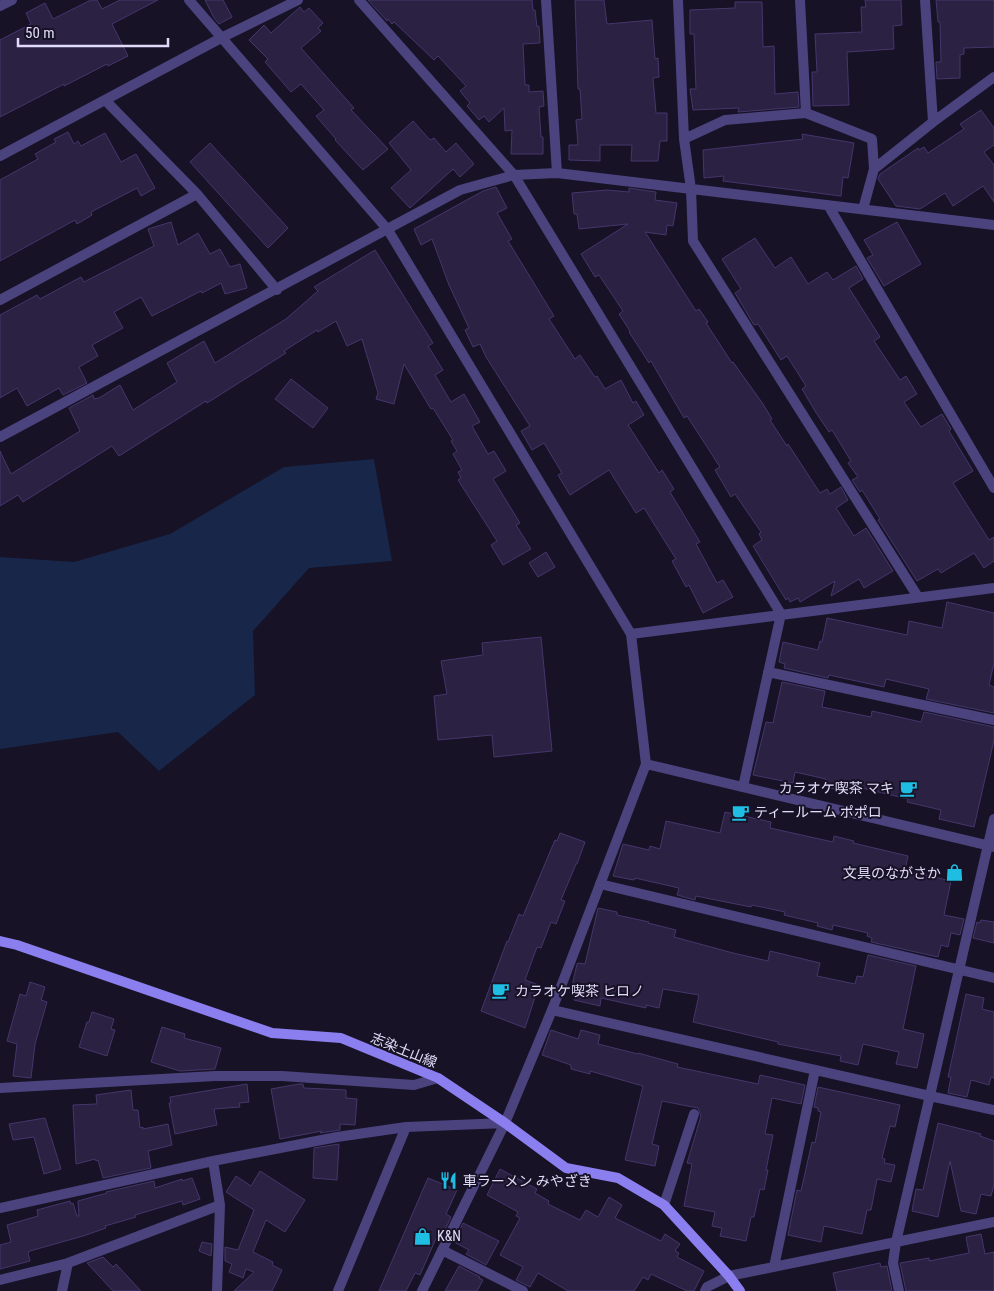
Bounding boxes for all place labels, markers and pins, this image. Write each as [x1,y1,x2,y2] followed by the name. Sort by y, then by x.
[898,778,918,798] cafe icon: カラオケ喫茶 マキ
[779,780,894,796] place label: カラオケ喫茶 マキ
[730,802,750,822] cafe icon: ティールーム ポポロ
[754,804,882,820] place label: ティールーム ポポロ
[945,863,965,883] shop icon: 文具のながさか
[843,865,941,881] place label: 文具のながさか
[491,981,511,1001] cafe icon: カラオケ喫茶 ヒロノ
[515,983,644,999] place label: カラオケ喫茶 ヒロノ
[439,1171,459,1191] restaurant icon: 車ラーメン みやざき
[463,1173,592,1189] place label: 車ラーメン みやざき
[413,1226,433,1246] shop icon: K&N
[437,1228,461,1244] place label: K&N

